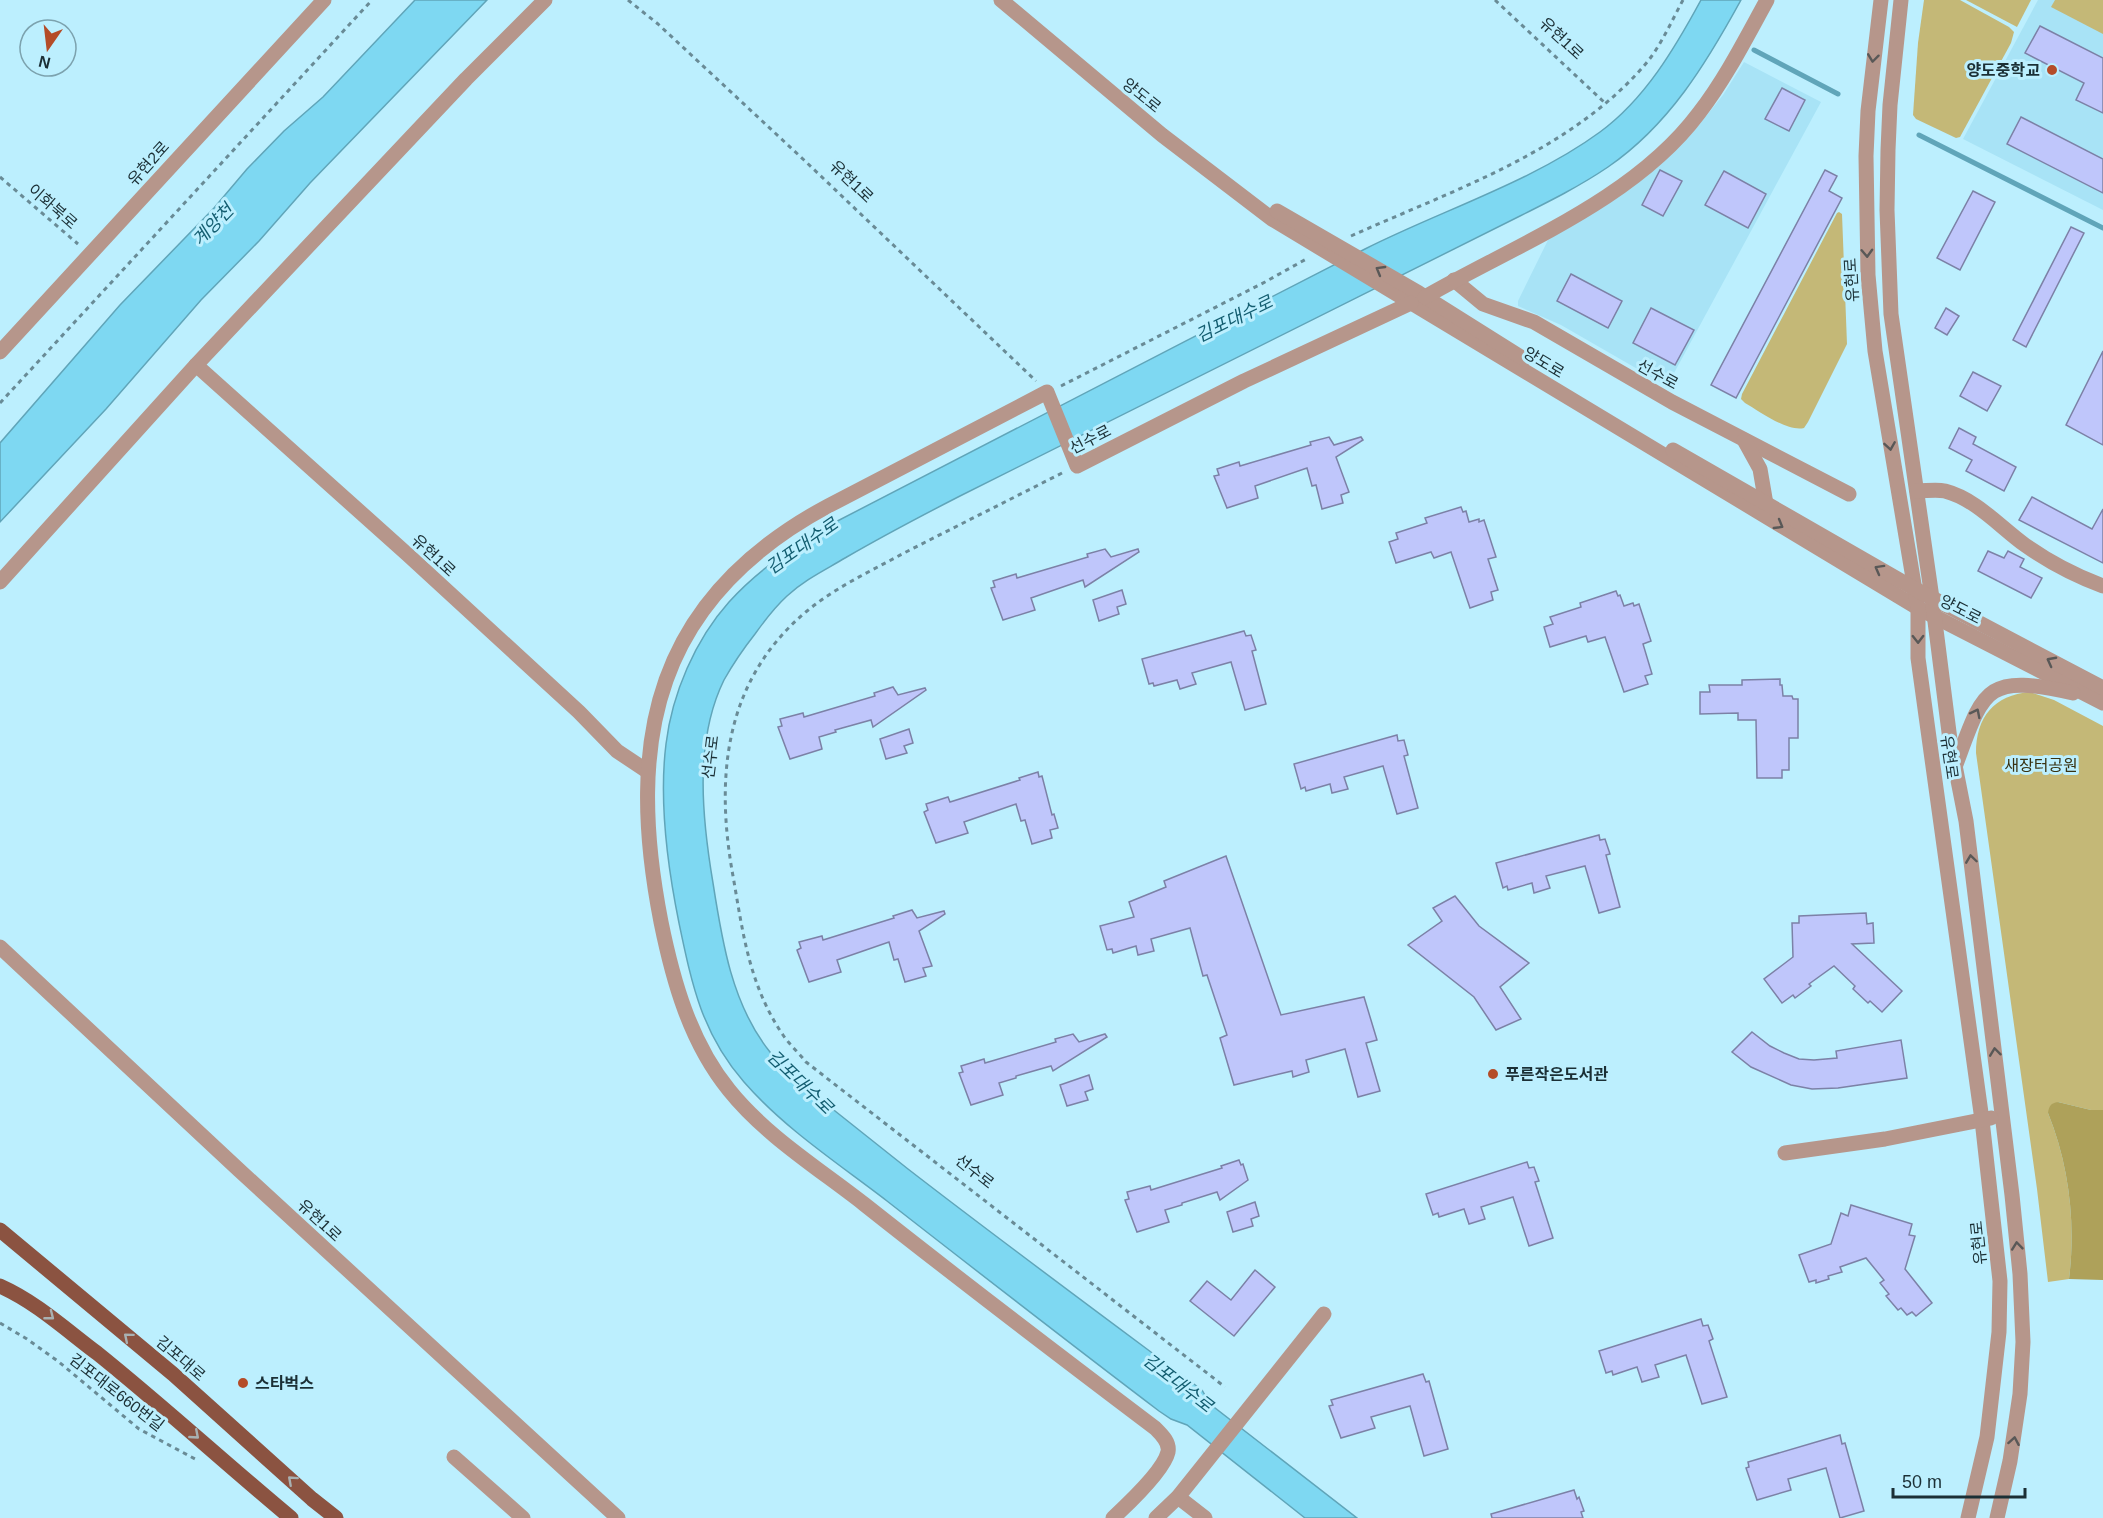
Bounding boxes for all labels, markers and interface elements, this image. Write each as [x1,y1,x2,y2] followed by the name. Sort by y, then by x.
[1536,14,1587,63] street label: 유현1로
[18,18,78,78] north arrow
[37,52,52,72] text: N
[1867,53,1880,63] one-way arrow
[1966,61,2040,79] place label: 양도중학교
[2045,63,2059,77] marker: 양도중학교
[1119,75,1164,116] street label: 양도로
[124,138,173,189] street label: 유현2로
[827,157,877,206] street label: 유현1로
[25,181,81,232] street label: 이화북로
[189,198,239,250] water label: 계양천
[1861,248,1874,257] one-way arrow
[1842,257,1861,302] street label: 유현로
[1376,266,1386,277] one-way arrow
[1192,291,1277,346] water label: 김포대수로
[1520,344,1567,381] street label: 양도로
[1634,356,1681,393] street label: 선수로
[1067,422,1114,457] street label: 선수로
[1883,441,1895,451] one-way arrow
[762,513,843,578] water label: 김포대수로
[1773,518,1783,529] one-way arrow
[408,531,459,580] street label: 유현1로
[1875,565,1885,576] one-way arrow
[1937,592,1985,627] street label: 양도로
[1912,634,1924,643] one-way arrow
[2047,657,2058,668] one-way arrow
[1969,708,1981,719] one-way arrow
[699,734,722,780] street label: 선수로
[1938,734,1961,780] street label: 유현로
[2004,757,2078,774] park label: 새장터공원
[1965,854,1978,864] one-way arrow
[763,1046,838,1119] water label: 김포대수로
[1989,1048,2002,1057] one-way arrow
[1505,1066,1608,1083] place label: 푸른작은도서관
[1486,1067,1500,1081] marker: 푸른작은도서관
[952,1151,998,1192] street label: 선수로
[294,1196,345,1245] street label: 유현1로
[1968,1220,1989,1266] street label: 유현로
[2011,1242,2024,1251] one-way arrow
[43,1309,54,1320] one-way arrow
[124,1333,135,1344] one-way arrow
[153,1333,209,1384] street label: 김포대로
[66,1350,167,1434] street label: 김포대로660번길
[1139,1350,1218,1417] water label: 김포대수로
[255,1375,314,1392] place label: 스타벅스
[236,1376,250,1390] marker: 스타벅스
[188,1428,199,1439] one-way arrow
[2007,1436,2020,1446] one-way arrow
[1893,1461,2025,1499] scale bar
[1902,1472,1942,1492] text: 50 m
[288,1476,298,1487] one-way arrow

